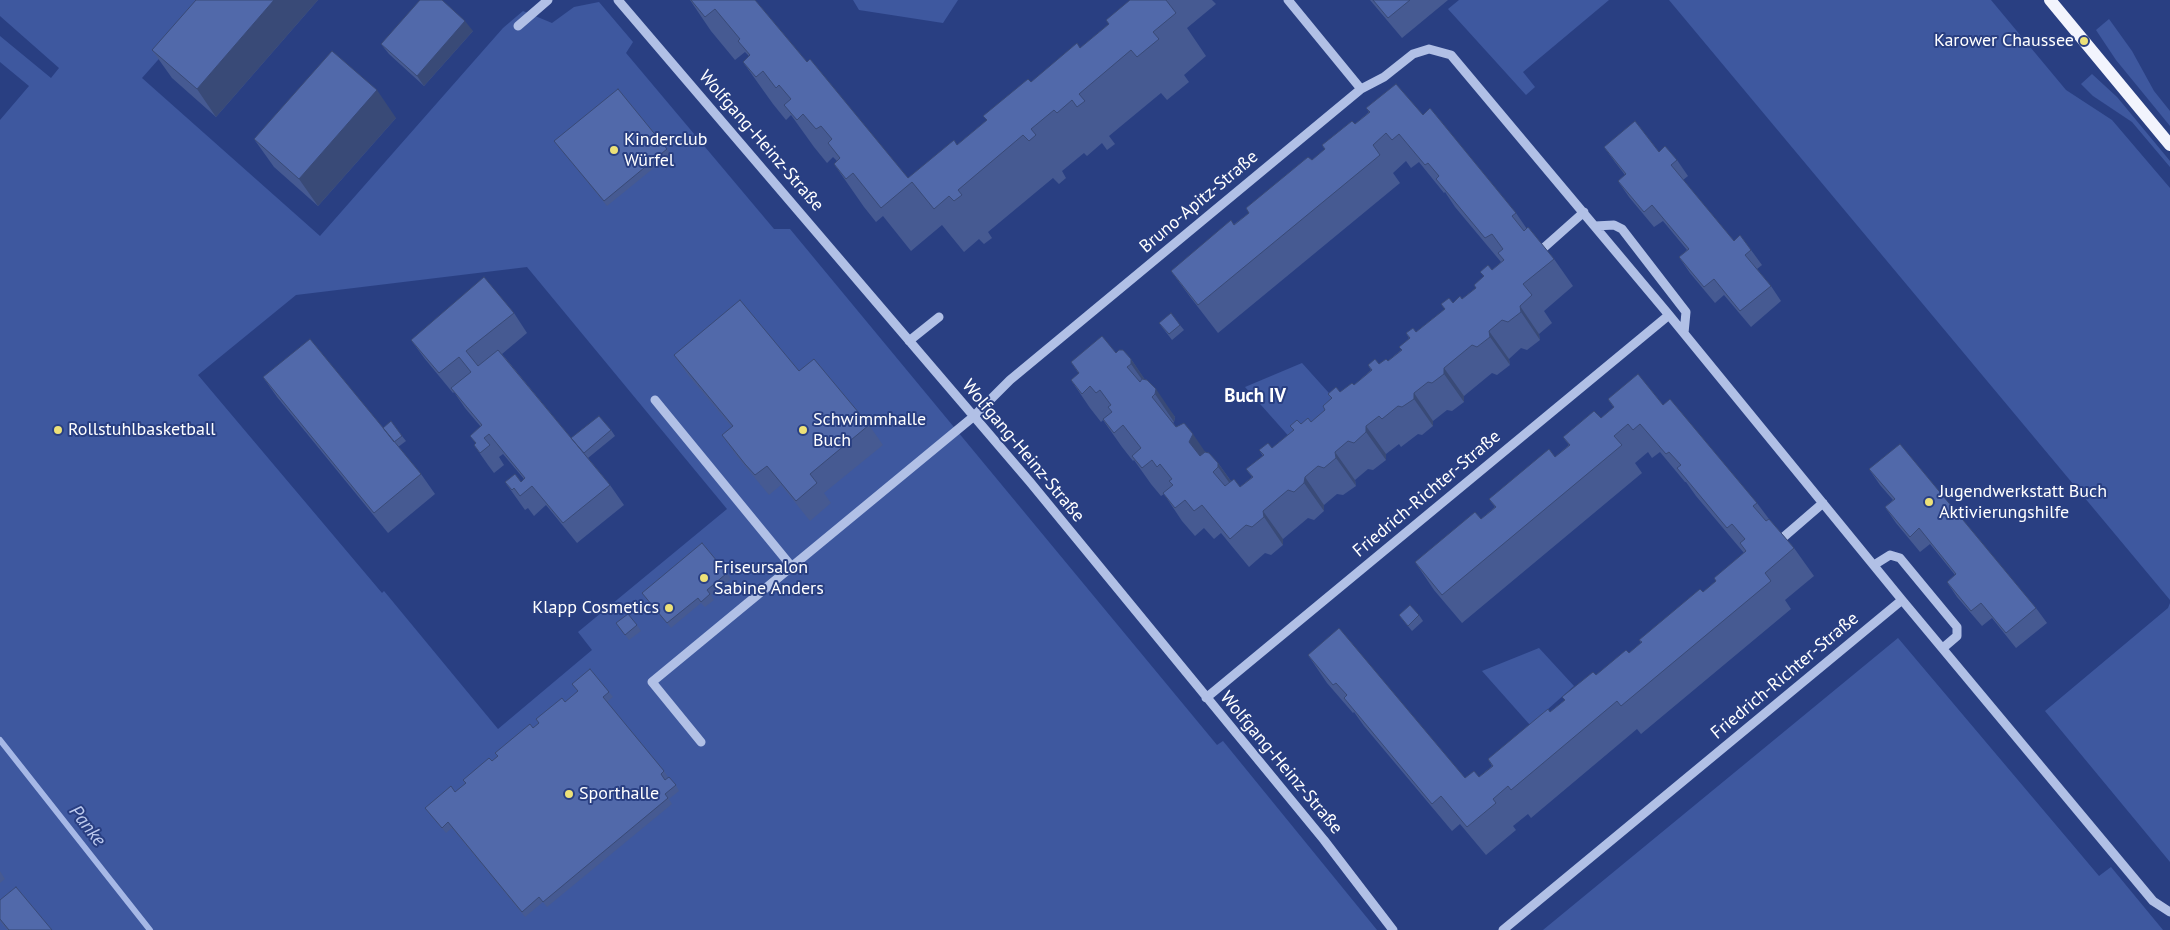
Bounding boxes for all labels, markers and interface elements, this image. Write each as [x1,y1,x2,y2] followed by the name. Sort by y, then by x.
[1934,30,2074,52] place label: Karower Chaussee
[2078,35,2090,47] marker: Karower Chaussee
[694,66,828,216] street label: Wolfgang-Heinz-Straße
[624,129,707,172] place label: Kinderclub Würfel
[608,144,620,156] marker: Kinderclub Würfel
[1135,146,1263,258] street label: Bruno-Apitz-Straße
[957,375,1089,527] street label: Wolfgang-Heinz-Straße
[1224,386,1286,408] district label: Buch IV
[813,409,926,452] place label: Schwimmhalle Buch
[68,419,216,441] place label: Rollstuhlbasketball
[52,424,64,436] marker: Rollstuhlbasketball
[797,424,809,436] marker: Schwimmhalle Buch
[1349,426,1505,562] street label: Friedrich-Richter-Straße
[1939,481,2107,524] place label: Jugendwerkstatt Buch Aktivierungshilfe
[1923,496,1935,508] marker: Jugendwerkstatt Buch Aktivierungshilfe
[714,557,824,600] place label: Friseursalon Sabine Anders
[698,572,710,584] marker: Friseursalon Sabine Anders
[532,597,659,619] place label: Klapp Cosmetics
[663,602,675,614] marker: Klapp Cosmetics
[1707,608,1863,744] street label: Friedrich-Richter-Straße
[1215,687,1347,839] street label: Wolfgang-Heinz-Straße
[579,783,659,805] place label: Sporthalle
[563,788,575,800] marker: Sporthalle
[64,801,110,851] water label: Panke

